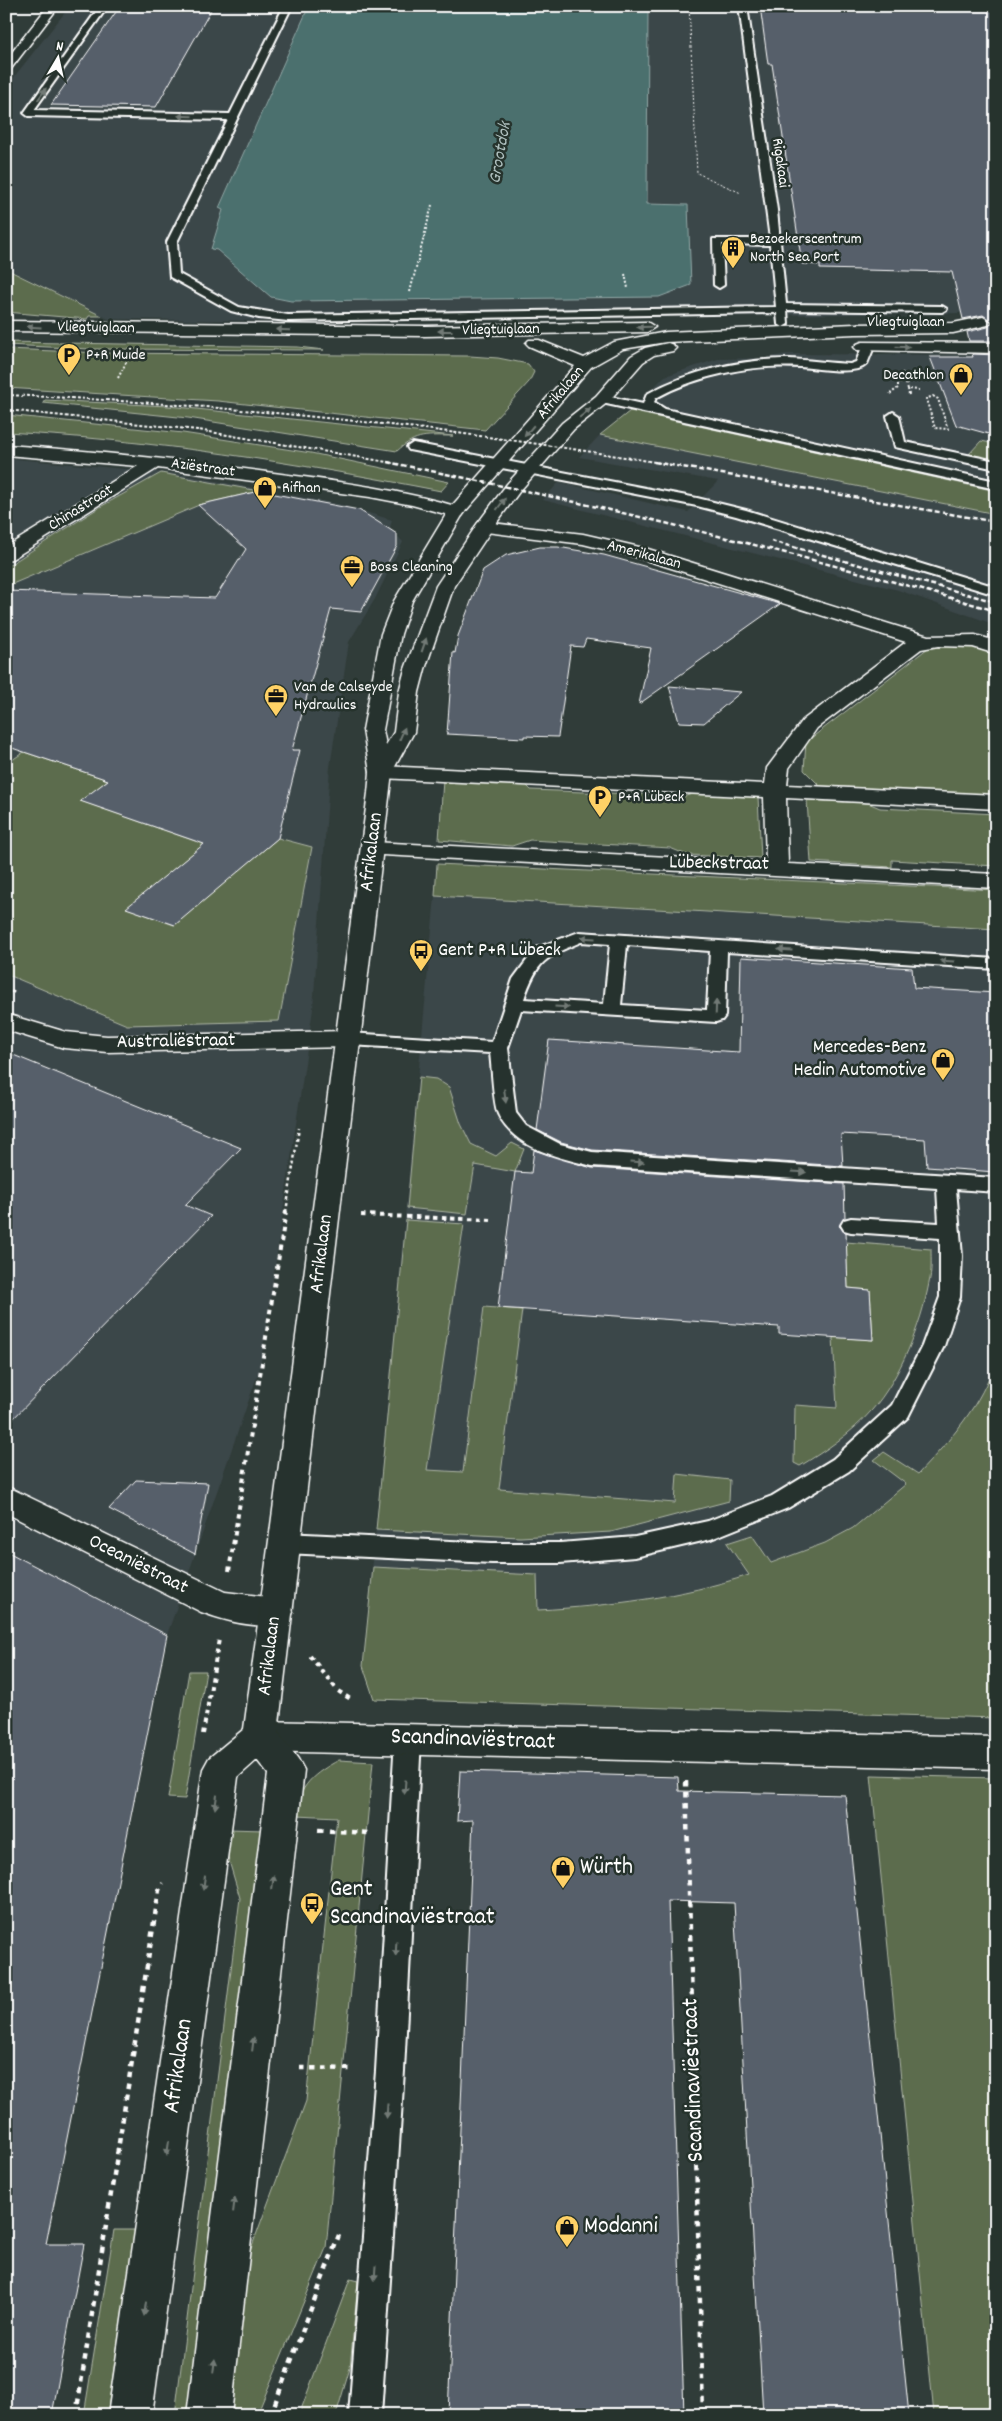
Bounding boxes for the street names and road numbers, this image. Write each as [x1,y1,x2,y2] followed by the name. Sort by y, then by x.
[765,137,795,189] street label: Rigakaai
[867,311,945,334] street label: Vliegtuiglaan
[57,316,135,340] street label: Vliegtuiglaan
[462,318,540,342] street label: Vliegtuiglaan
[532,361,590,425] street label: Afrikalaan
[170,452,236,484] street label: Aziëstraat
[44,479,118,537] street label: Chinastraat
[604,534,684,576] street label: Amerikalaan
[353,811,391,893] street label: Afrikalaan
[669,849,769,879] street label: Lübeckstraat
[116,1027,236,1057] street label: Australiëstraat
[303,1213,341,1295] street label: Afrikalaan
[83,1528,193,1602] street label: Oceaniëstraat
[251,1615,289,1697] street label: Afrikalaan
[390,1720,556,1760] street label: Scandinaviëstraat
[674,1997,714,2163] street label: Scandinaviëstraat
[156,2016,202,2116] street label: Afrikalaan

